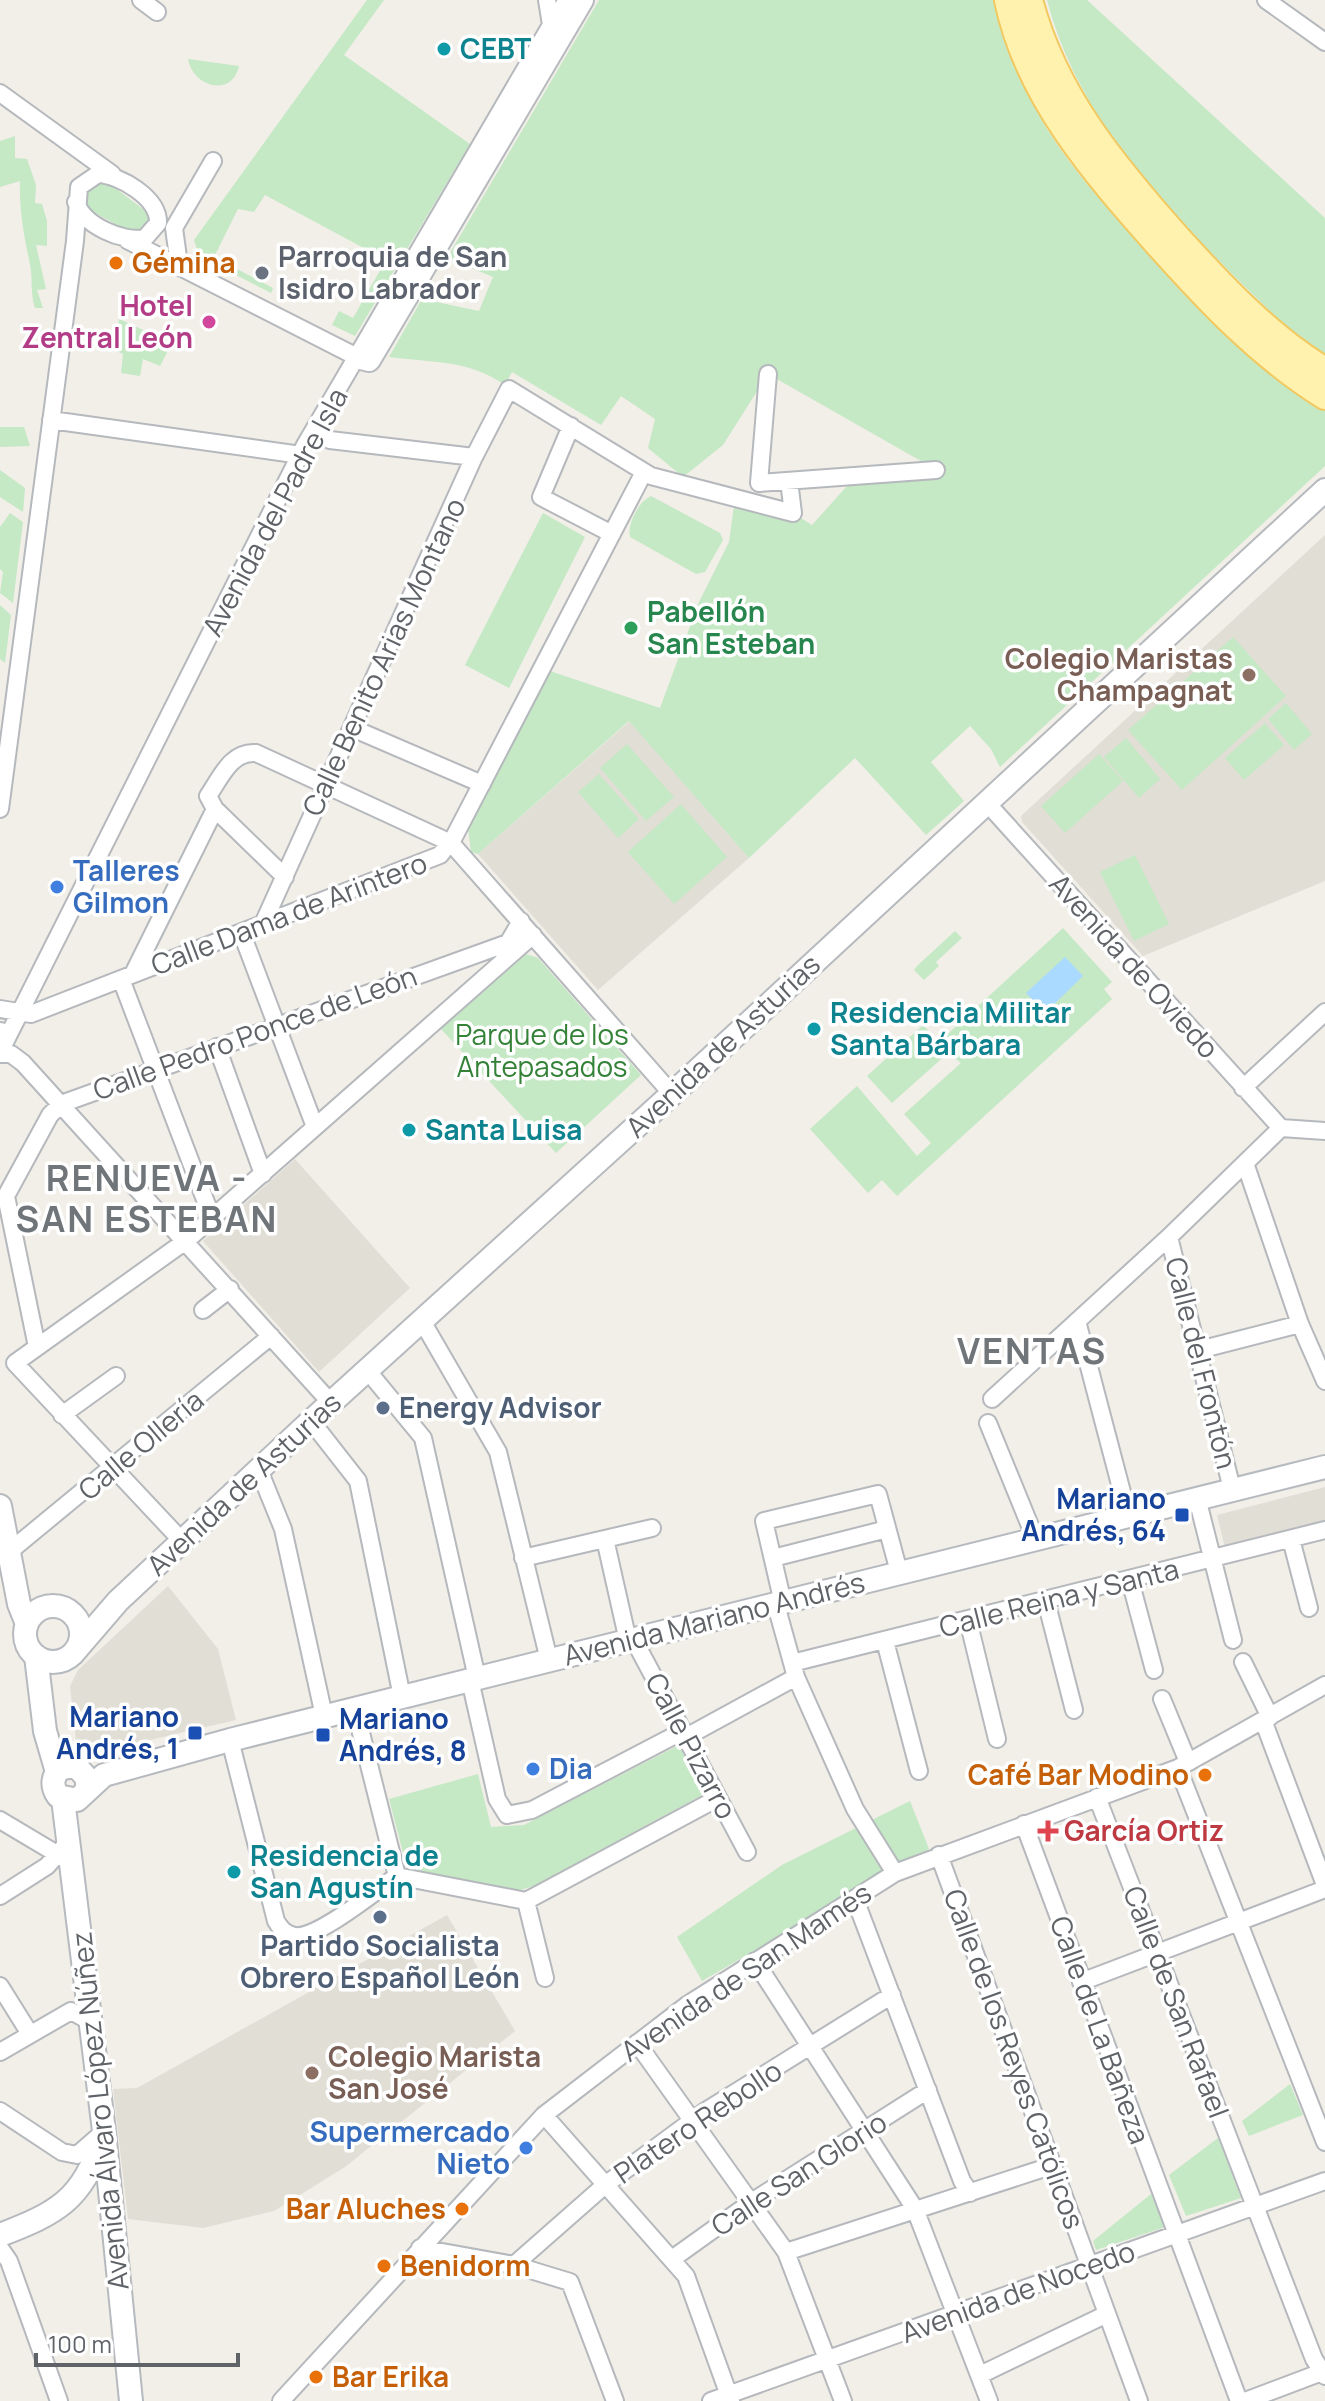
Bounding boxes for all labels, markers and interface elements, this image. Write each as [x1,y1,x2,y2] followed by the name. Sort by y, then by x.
[460,29,531,67] place label: CEBT
[435,40,453,58] marker: CEBT
[278,237,507,307] place label: Parroquia de San Isidro Labrador
[132,243,236,281] place label: Gémina
[107,254,125,272] marker: Gémina
[253,264,271,282] marker: Parroquia de San Isidro Labrador
[21,286,193,356] place label: Hotel Zentral León
[200,313,218,331] marker: Hotel Zentral León
[193,381,356,642] street label: Avenida del Padre Isla
[293,492,474,822] street label: Calle Benito Arias Montano
[647,592,815,662] place label: Pabellón San Esteban
[622,619,640,637] marker: Pabellón San Esteban
[1005,639,1233,709] place label: Colegio Maristas Champagnat
[1240,666,1258,684] marker: Colegio Maristas Champagnat
[145,843,432,983] street label: Calle Dama de Arintero
[73,851,180,921] place label: Talleres Gilmon
[1042,865,1228,1066] street label: Avenida de Oviedo
[48,878,66,896] marker: Talleres Gilmon
[617,945,828,1145] street label: Avenida de Asturias
[88,956,422,1108] street label: Calle Pedro Ponce de León
[830,993,1072,1063] place label: Residencia Militar Santa Bárbara
[455,1015,629,1085] park label: Parque de los Antepasados
[805,1020,823,1038] marker: Residencia Militar Santa Bárbara
[425,1110,583,1148] place label: Santa Luisa
[400,1121,418,1139] marker: Santa Luisa
[16,1153,278,1243] district label: RENUEVA - SAN ESTEBAN
[1157,1253,1247,1472] street label: Calle del Frontón
[957,1326,1107,1375] district label: VENTAS
[70,1381,211,1508] street label: Calle Ollería
[138,1383,349,1583] street label: Avenida de Asturias
[399,1388,602,1426] place label: Energy Advisor
[374,1399,392,1417] marker: Energy Advisor
[1021,1479,1166,1549] place label: Mariano Andrés, 64
[1173,1506,1191,1524] marker: Mariano Andrés, 64
[935,1549,1182,1645] street label: Calle Reina y Santa
[559,1562,868,1674] street label: Avenida Mariano Andrés
[638,1666,746,1825] street label: Calle Pizarro
[56,1697,179,1767] place label: Mariano Andrés, 1
[339,1699,467,1769] place label: Mariano Andrés, 8
[186,1724,204,1742] marker: Mariano Andrés, 1
[314,1726,332,1744] marker: Mariano Andrés, 8
[549,1749,593,1787] place label: Dia
[968,1755,1189,1793] place label: Café Bar Modino
[524,1760,542,1778] marker: Dia
[1196,1766,1214,1784] marker: Café Bar Modino
[1064,1811,1224,1849] place label: García Ortiz
[1039,1822,1057,1840] marker: García Ortiz
[250,1836,439,1906] place label: Residencia de San Agustín
[225,1863,243,1881] marker: Residencia de San Agustín
[613,1873,878,2069] street label: Avenida de San Mamés
[1115,1880,1239,2123] street label: Calle de San Rafael
[936,1883,1094,2234] street label: Calle de los Reyes Católicos
[371,1908,389,1926] marker: Partido Socialista Obrero Español León
[1042,1910,1160,2149] street label: Calle de La Bañeza
[240,1926,520,1996] place label: Partido Socialista Obrero Español León
[61,1930,137,2292] street label: Avenida Álvaro López Núñez
[328,2037,541,2107] place label: Colegio Marista San José
[606,2051,789,2191] street label: Platero Rebollo
[303,2064,321,2082] marker: Colegio Marista San José
[704,2102,893,2244] street label: Calle San Glorio
[310,2112,510,2182] place label: Supermercado Nieto
[517,2139,535,2157] marker: Supermercado Nieto
[286,2189,446,2227] place label: Bar Aluches
[453,2200,471,2218] marker: Bar Aluches
[896,2231,1140,2351] street label: Avenida de Nocedo
[400,2246,530,2284] place label: Benidorm
[375,2257,393,2275] marker: Benidorm
[36,2317,238,2367] scale bar
[48,2327,112,2360] text: 100 m
[332,2357,449,2395] place label: Bar Erika
[307,2368,325,2386] marker: Bar Erika

